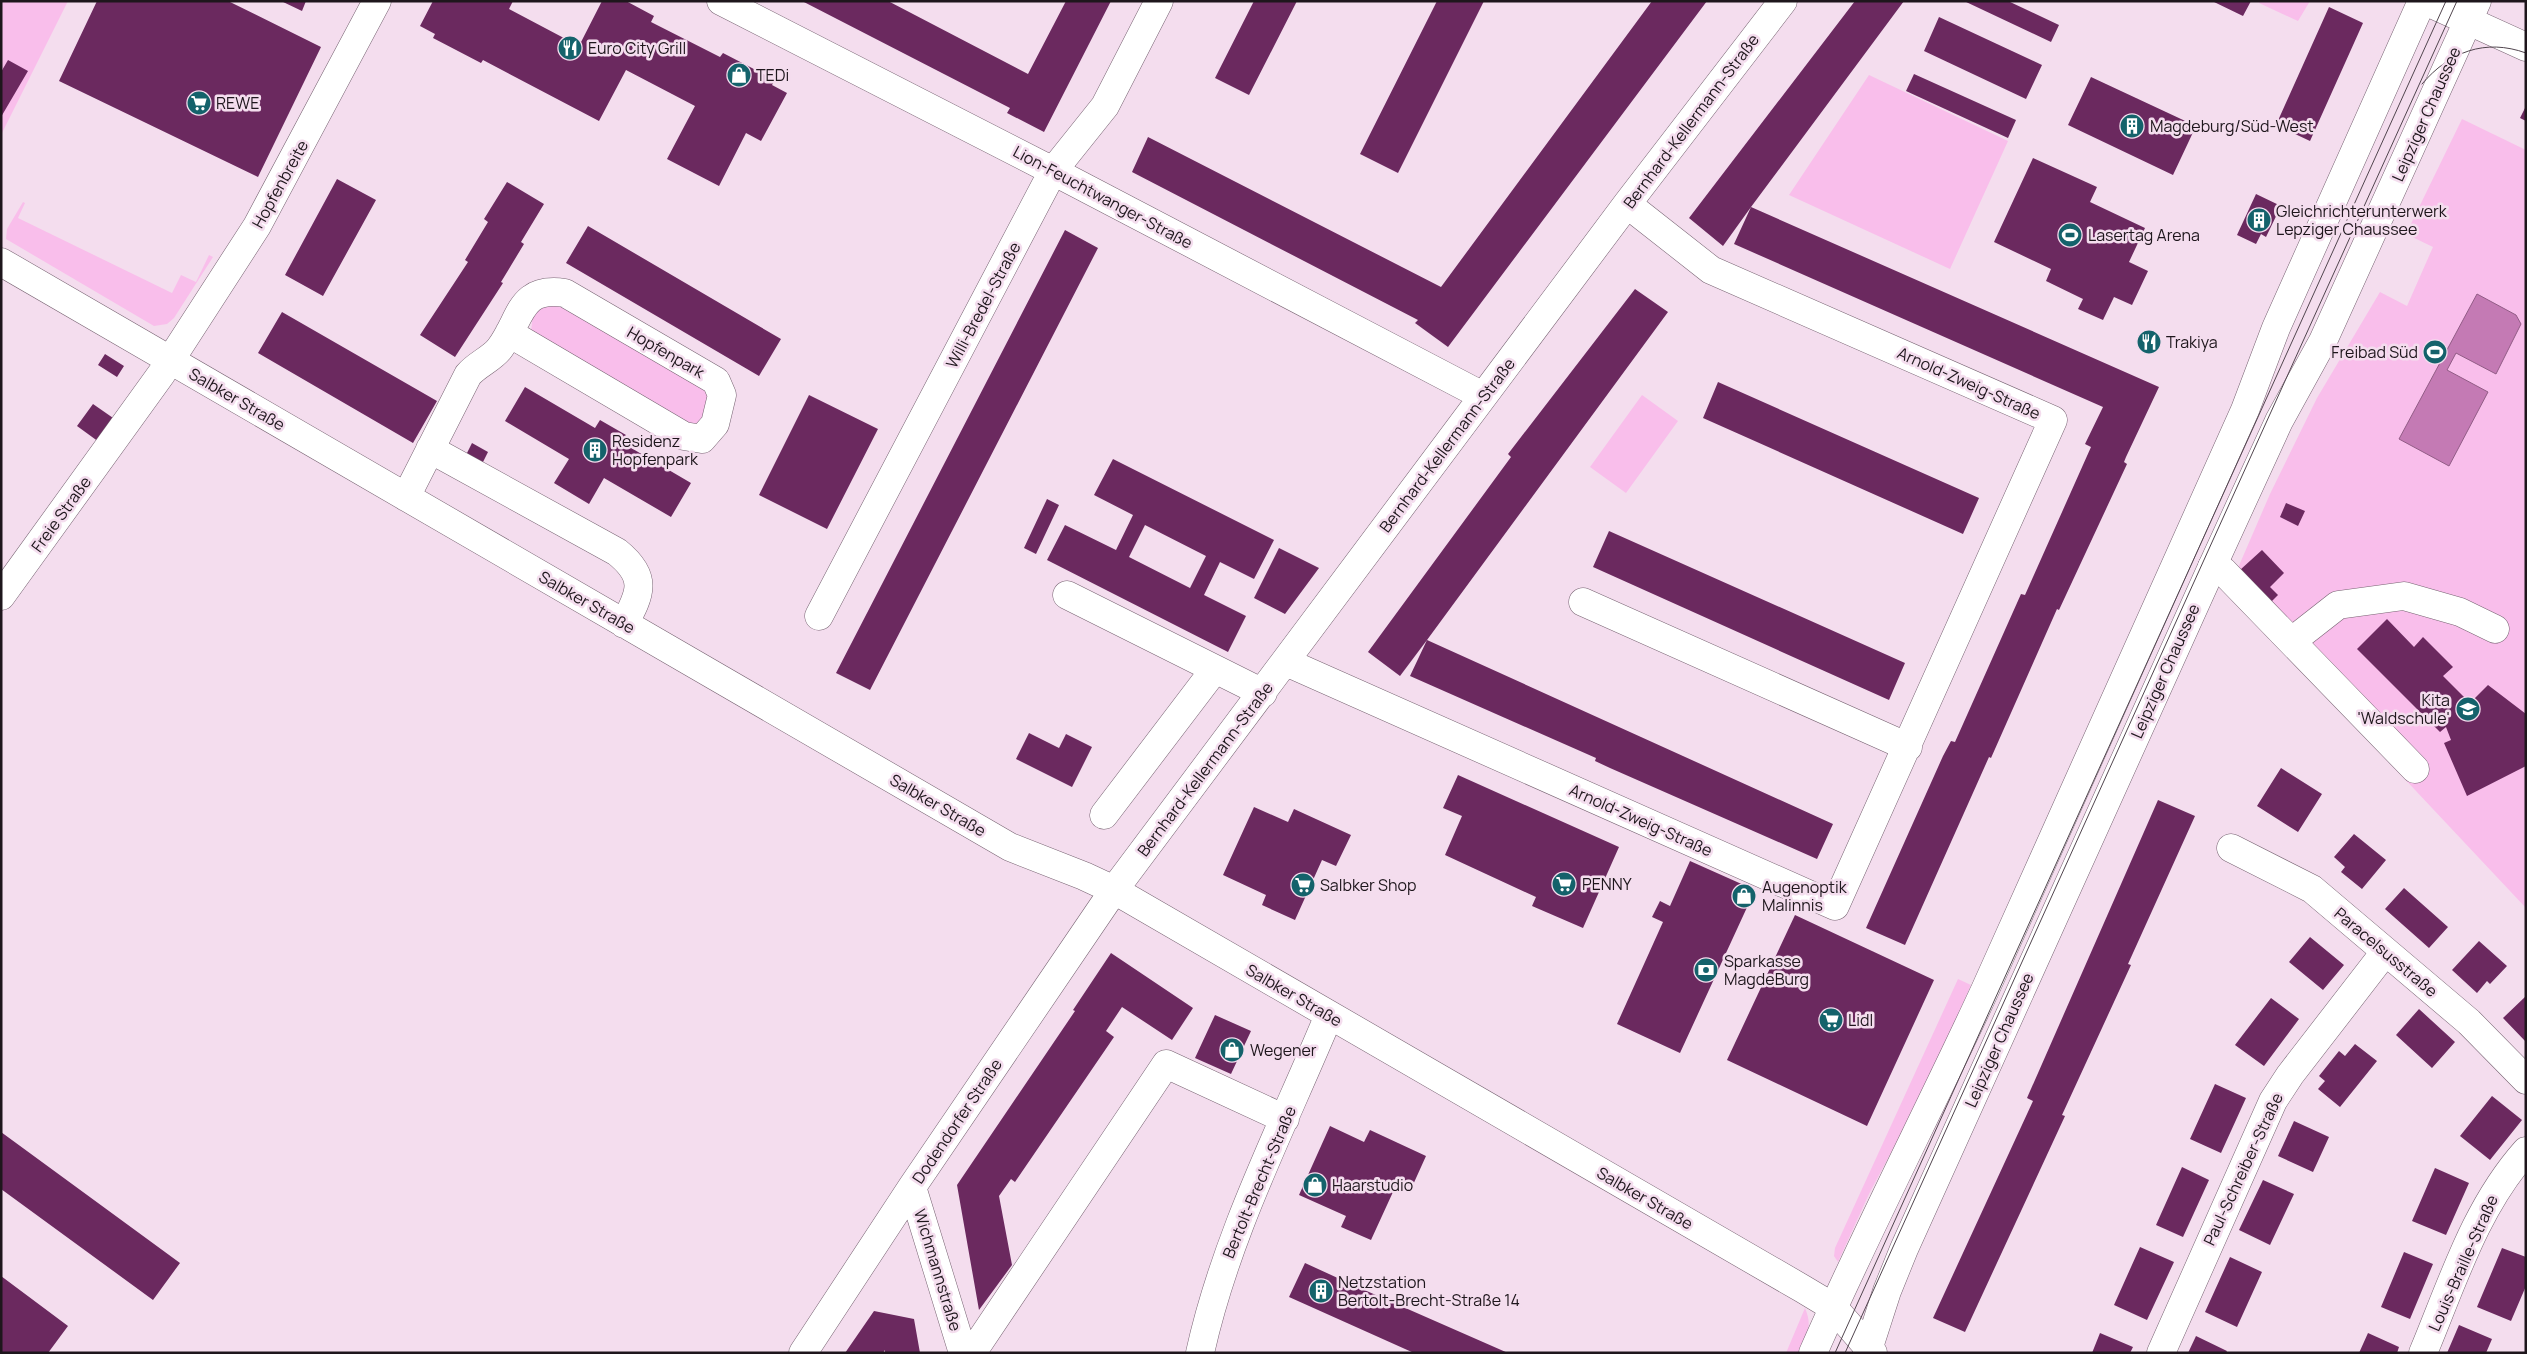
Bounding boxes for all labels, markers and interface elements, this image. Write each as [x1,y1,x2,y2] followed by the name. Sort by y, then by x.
[1618,29,1764,213] street label: Bernhard-Kellermann-Straße
[557,35,583,61] restaurant icon: Euro City Grill
[588,37,686,59] place label: Euro City Grill
[2386,43,2466,185] street label: Leipziger Chaussee
[726,62,752,88] shop icon: TEDi
[756,64,789,86] place label: TEDi
[186,90,212,116] supermarket icon: REWE
[216,92,259,114] place label: REWE
[2119,113,2145,139] building icon: Magdeburg/Süd-West
[2150,115,2314,137] place label: Magdeburg/Süd-West
[247,136,313,232] street label: Hopfenbreite
[1010,140,1196,254] street label: Lion-Feuchtwanger-Straße
[2276,200,2448,240] place label: Gleichrichterunterwerk Lepziger Chaussee
[2246,207,2272,233] building icon: Gleichrichterunterwerk Lepziger Chaussee
[2057,222,2083,248] sports icon: Lasertag Arena
[2088,224,2200,246] place label: Lasertag Arena
[940,238,1026,372] street label: Willi-Bredel-Straße
[623,321,710,384] street label: Hopfenpark
[2136,329,2162,355] restaurant icon: Trakiya
[2166,331,2218,353] place label: Trakiya
[2422,339,2448,365] sports icon: Freibad Süd
[2331,341,2418,363] place label: Freibad Süd
[1894,342,2044,424] street label: Arnold-Zweig-Straße
[1374,353,1520,537] street label: Bernhard-Kellermann-Straße
[185,363,289,435] street label: Salbker Straße
[612,430,699,470] place label: Residenz Hopfenpark
[582,437,608,463] building icon: Residenz Hopfenpark
[26,472,96,556] street label: Freie Straße
[535,566,639,638] street label: Salbker Straße
[2125,600,2205,742] street label: Leipziger Chaussee
[1132,677,1278,861] street label: Bernhard-Kellermann-Straße
[2357,689,2450,729] place label: Kita 'Waldschule'
[2455,696,2481,722] school or university icon: Kita 'Waldschule'
[886,769,990,841] street label: Salbker Straße
[1566,779,1716,861] street label: Arnold-Zweig-Straße
[1551,871,1577,897] supermarket icon: PENNY
[1290,872,1316,898] supermarket icon: Salbker Shop
[1582,873,1632,895] place label: PENNY
[1320,874,1416,896] place label: Salbker Shop
[1762,876,1848,916] place label: Augenoptik Malinnis
[1731,883,1757,909] shop icon: Augenoptik Malinnis
[2330,902,2442,1002] street label: Paracelsusstraße
[1724,950,1809,990] place label: Sparkasse MagdeBurg
[1693,957,1719,983] bank icon: Sparkasse MagdeBurg
[1242,959,1346,1031] street label: Salbker Straße
[1959,969,2039,1111] street label: Leipziger Chaussee
[1818,1007,1844,1033] supermarket icon: Lidl
[1848,1009,1873,1031] place label: Lidl
[1219,1037,1245,1063] shop icon: Wegener
[1250,1039,1317,1061] place label: Wegener
[907,1054,1007,1188] street label: Dodendorfer Straße
[2198,1089,2288,1249] street label: Paul-Schreiber-Straße
[1217,1103,1301,1261] street label: Bertolt-Brecht-Straße
[1593,1162,1697,1234] street label: Salbker Straße
[1302,1172,1328,1198] shop icon: Haarstudio
[1332,1174,1413,1196] place label: Haarstudio
[2423,1191,2503,1335] street label: Louis-Braille-Straße
[909,1206,967,1334] street label: Wichmannstraße
[1338,1271,1520,1311] place label: Netzstation Bertolt-Brecht-Straße 14
[1308,1278,1334,1304] building icon: Netzstation Bertolt-Brecht-Straße 14

